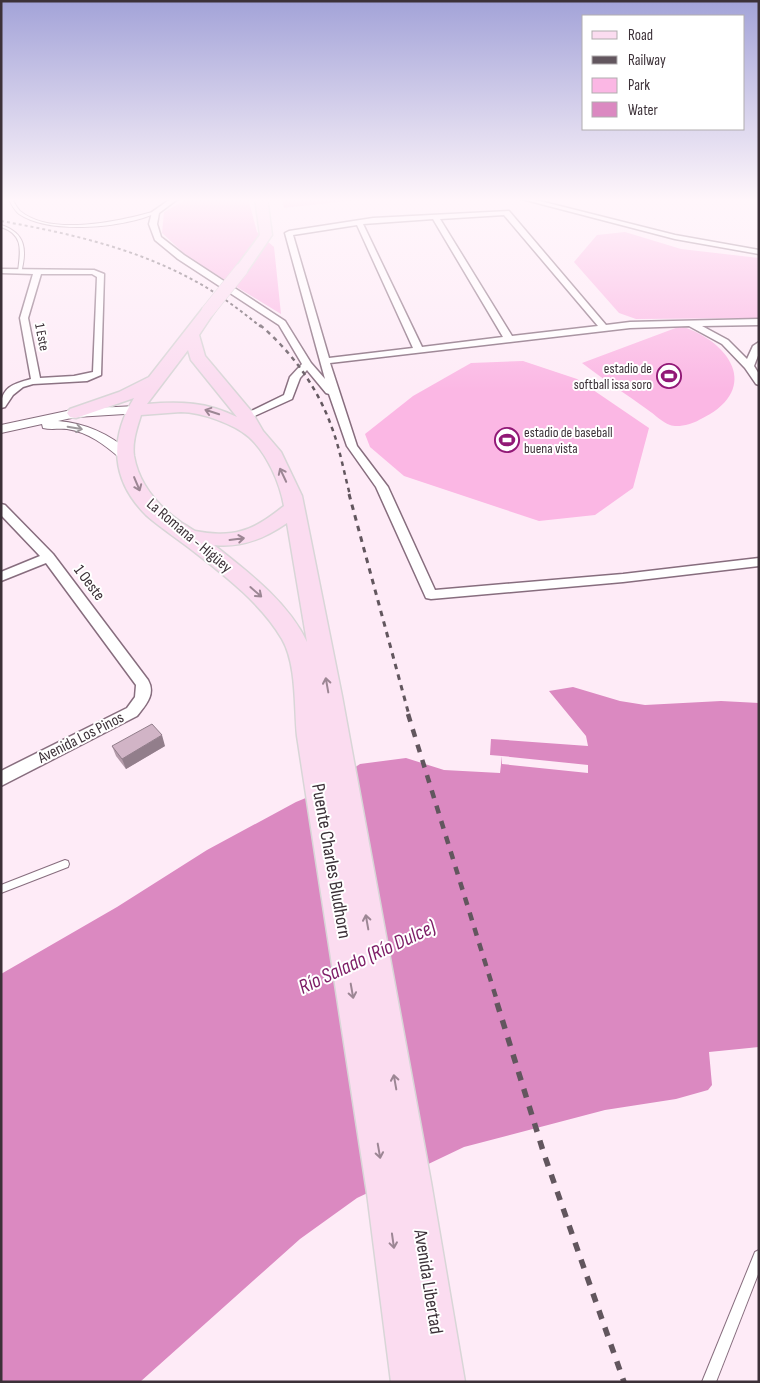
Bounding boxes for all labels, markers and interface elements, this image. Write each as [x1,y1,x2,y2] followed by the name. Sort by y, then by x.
[582,15,745,130] legend
[628,26,653,45] text: Road
[628,51,666,70] text: Railway
[628,76,650,95] text: Park
[628,101,659,120] text: Water
[31,322,53,352] street label: 1 Este
[574,360,652,393] place label: estadio de softball issa soro
[656,363,682,389] sports icon: estadio de softball issa soro
[204,406,220,416] one-way arrow
[67,423,83,433] one-way arrow
[524,424,613,457] place label: estadio de baseball buena vista
[494,427,520,453] sports icon: estadio de baseball buena vista
[278,468,287,483] one-way arrow
[132,476,142,491] one-way arrow
[142,495,236,577] street label: La Romana - Higüey
[228,534,244,544] one-way arrow
[70,562,108,604] street label: 1 Oeste
[249,586,262,598] one-way arrow
[322,678,332,694] one-way arrow
[34,708,127,768] street label: Avenida Los Pinos
[306,782,356,940] street label: Puente Charles Bludhorn
[295,914,440,1000] water label: Río Salado (Río Dulce)
[362,914,372,930] one-way arrow
[348,983,358,999] one-way arrow
[389,1074,399,1090] one-way arrow
[375,1143,385,1159] one-way arrow
[408,1227,448,1336] street label: Avenida Libertad
[388,1233,398,1249] one-way arrow

